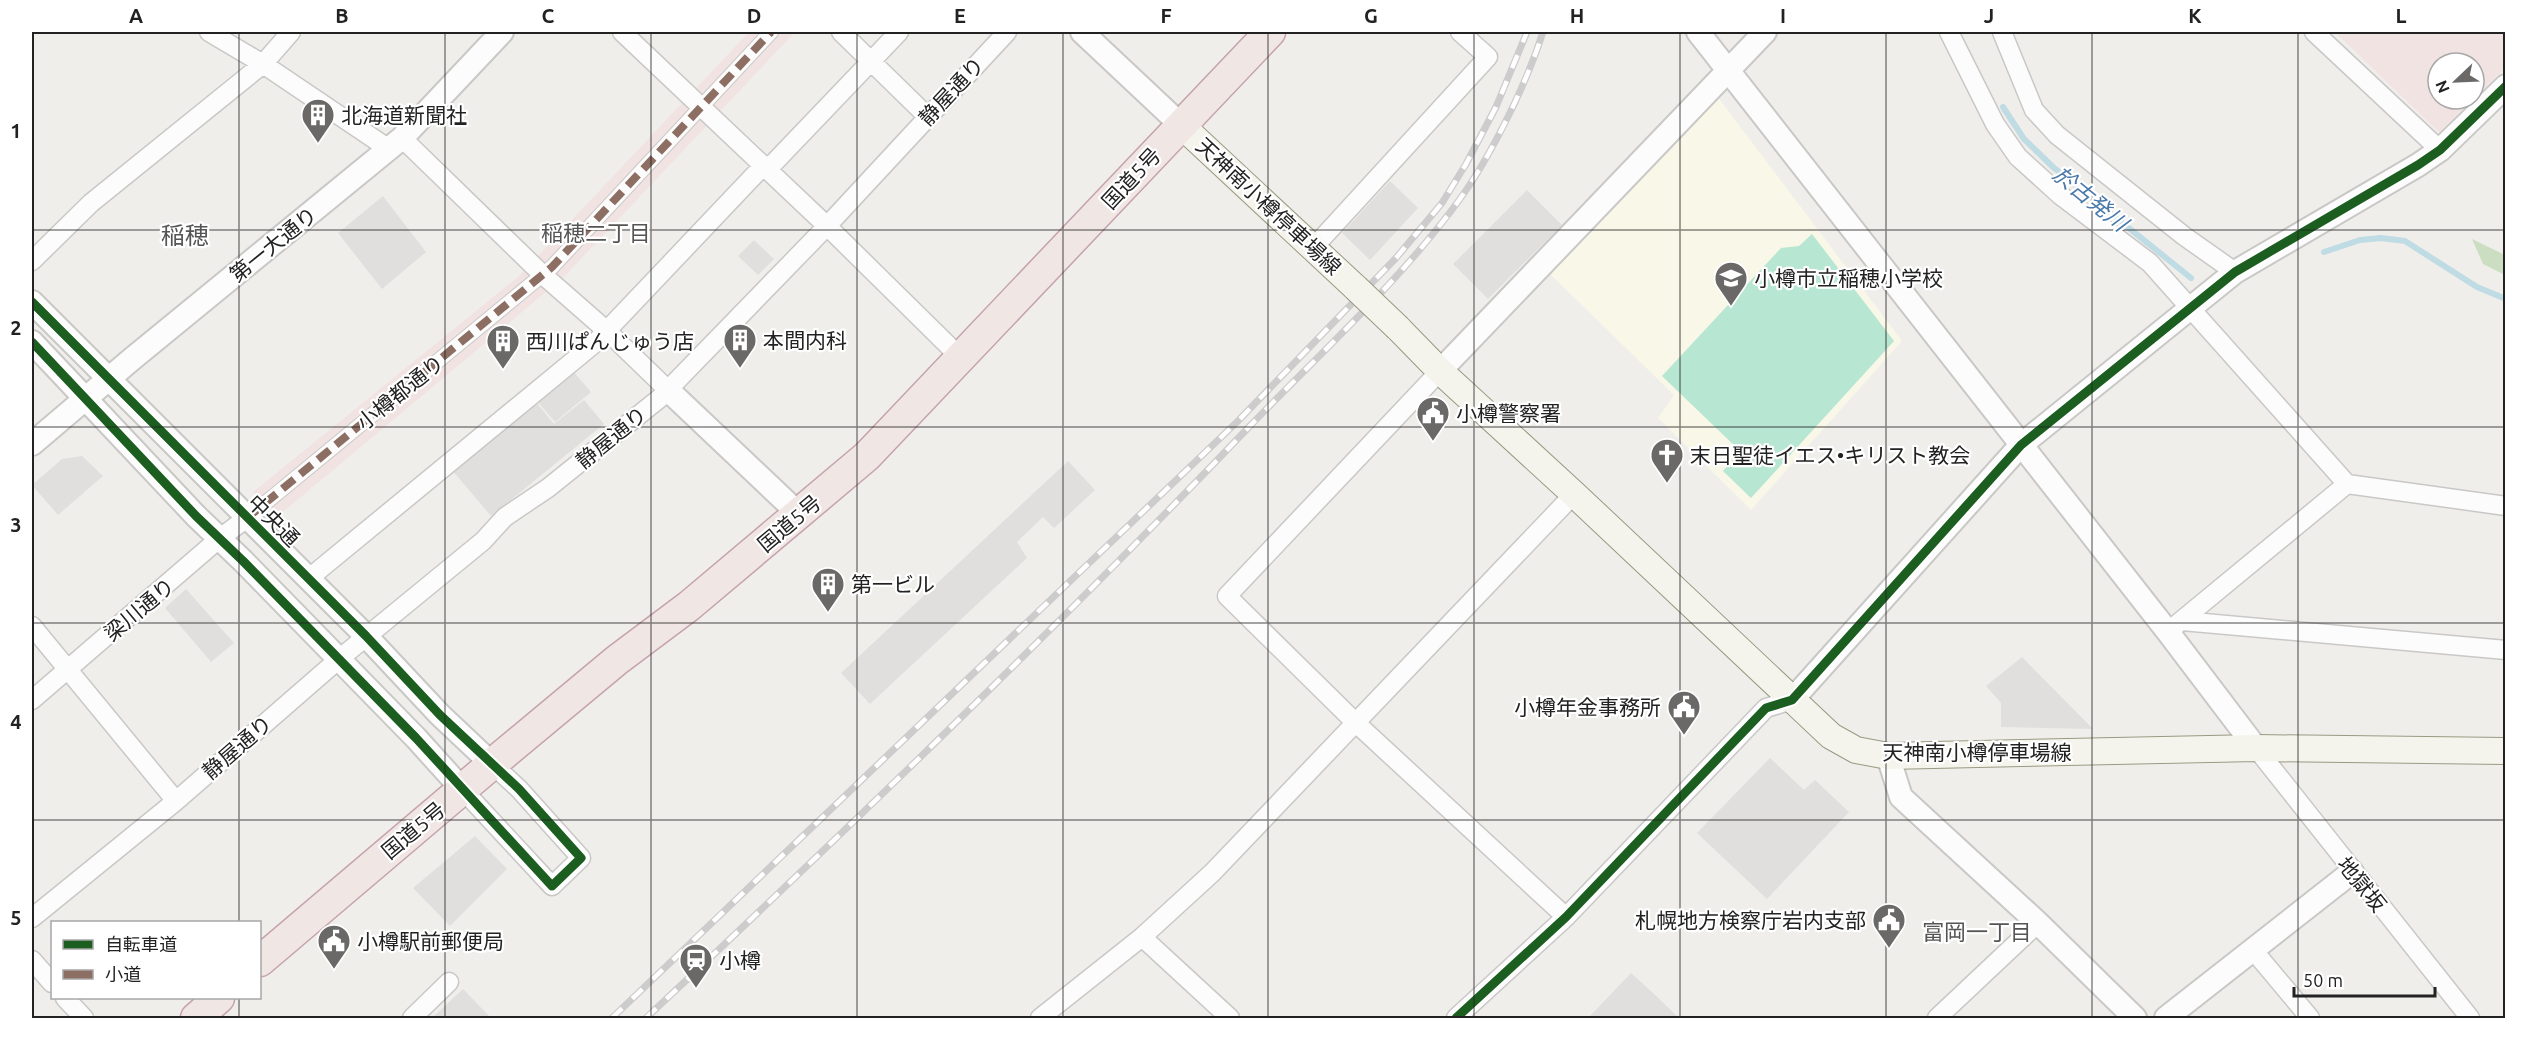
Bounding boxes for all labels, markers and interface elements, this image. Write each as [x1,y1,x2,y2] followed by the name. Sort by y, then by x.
[129,4,143,27] text: A
[335,4,349,27] text: B
[542,4,555,27] text: C
[747,4,761,27] text: D
[954,4,966,27] text: E
[1160,4,1172,27] text: F
[1364,4,1378,27] text: G
[1570,4,1584,27] text: H
[1780,4,1786,27] text: I
[1984,4,1994,27] text: J
[2188,4,2202,27] text: K
[2396,4,2407,27] text: L
[2426,51,2486,111] north arrow
[914,52,988,130] street label: 静屋通り
[2432,78,2453,96] text: N
[300,97,336,144] building icon: 北海道新聞社
[341,103,467,127] place label: 北海道新聞社
[10,119,22,142] text: 1
[1192,133,1346,279] street label: 天神南小樽停車場線
[1097,142,1165,214] street label: 国道5号
[2049,161,2135,237] water label: 於古発川
[225,202,321,286] street label: 第一大通り
[541,220,651,245] district label: 稲穂二丁目
[161,222,209,249] district label: 稲穂
[1713,260,1749,307] school or university icon: 小樽市立稲穂小学校
[1754,266,1943,290] place label: 小樽市立稲穂小学校
[10,316,22,339] text: 2
[722,322,758,369] building icon: 本間内科
[485,323,521,370] building icon: 西川ぱんじゅう店
[763,328,847,352] place label: 本間内科
[526,329,694,353] place label: 西川ぱんじゅう店
[352,350,448,434] street label: 小樽都通り
[1415,395,1451,442] public building icon: 小樽警察署
[571,401,651,473] street label: 静屋通り
[1456,401,1561,425] place label: 小樽警察署
[1649,437,1685,484] church icon: 末日聖徒イエス•キリスト教会
[1690,443,1970,467] place label: 末日聖徒イエス•キリスト教会
[243,489,305,551] street label: 中央通
[753,490,825,556] street label: 国道5号
[10,513,22,536] text: 3
[810,566,846,613] building icon: 第一ビル
[851,572,935,596] place label: 第一ビル
[99,573,179,645] street label: 梁川通り
[1666,689,1702,736] public building icon: 小樽年金事務所
[1514,695,1661,719] place label: 小樽年金事務所
[10,710,22,733] text: 4
[197,710,277,784] street label: 静屋通り
[1883,740,2072,764] street label: 天神南小樽停車場線
[377,797,449,863] street label: 国道5号
[2333,852,2391,916] street label: 地獄坂
[1871,902,1907,949] public building icon: 札幌地方検察庁岩内支部
[10,906,22,929] text: 5
[1635,908,1866,932] place label: 札幌地方検察庁岩内支部
[1922,919,2032,944] district label: 富岡一丁目
[51,921,261,999] legend
[316,923,352,970] public building icon: 小樽駅前郵便局
[357,929,504,953] place label: 小樽駅前郵便局
[105,934,177,954] text: 自転車道
[678,942,714,989] station icon: 小樽
[719,948,761,972] place label: 小樽
[2294,960,2435,998] scale bar
[105,964,141,984] text: 小道
[2303,970,2343,990] text: 50 m

